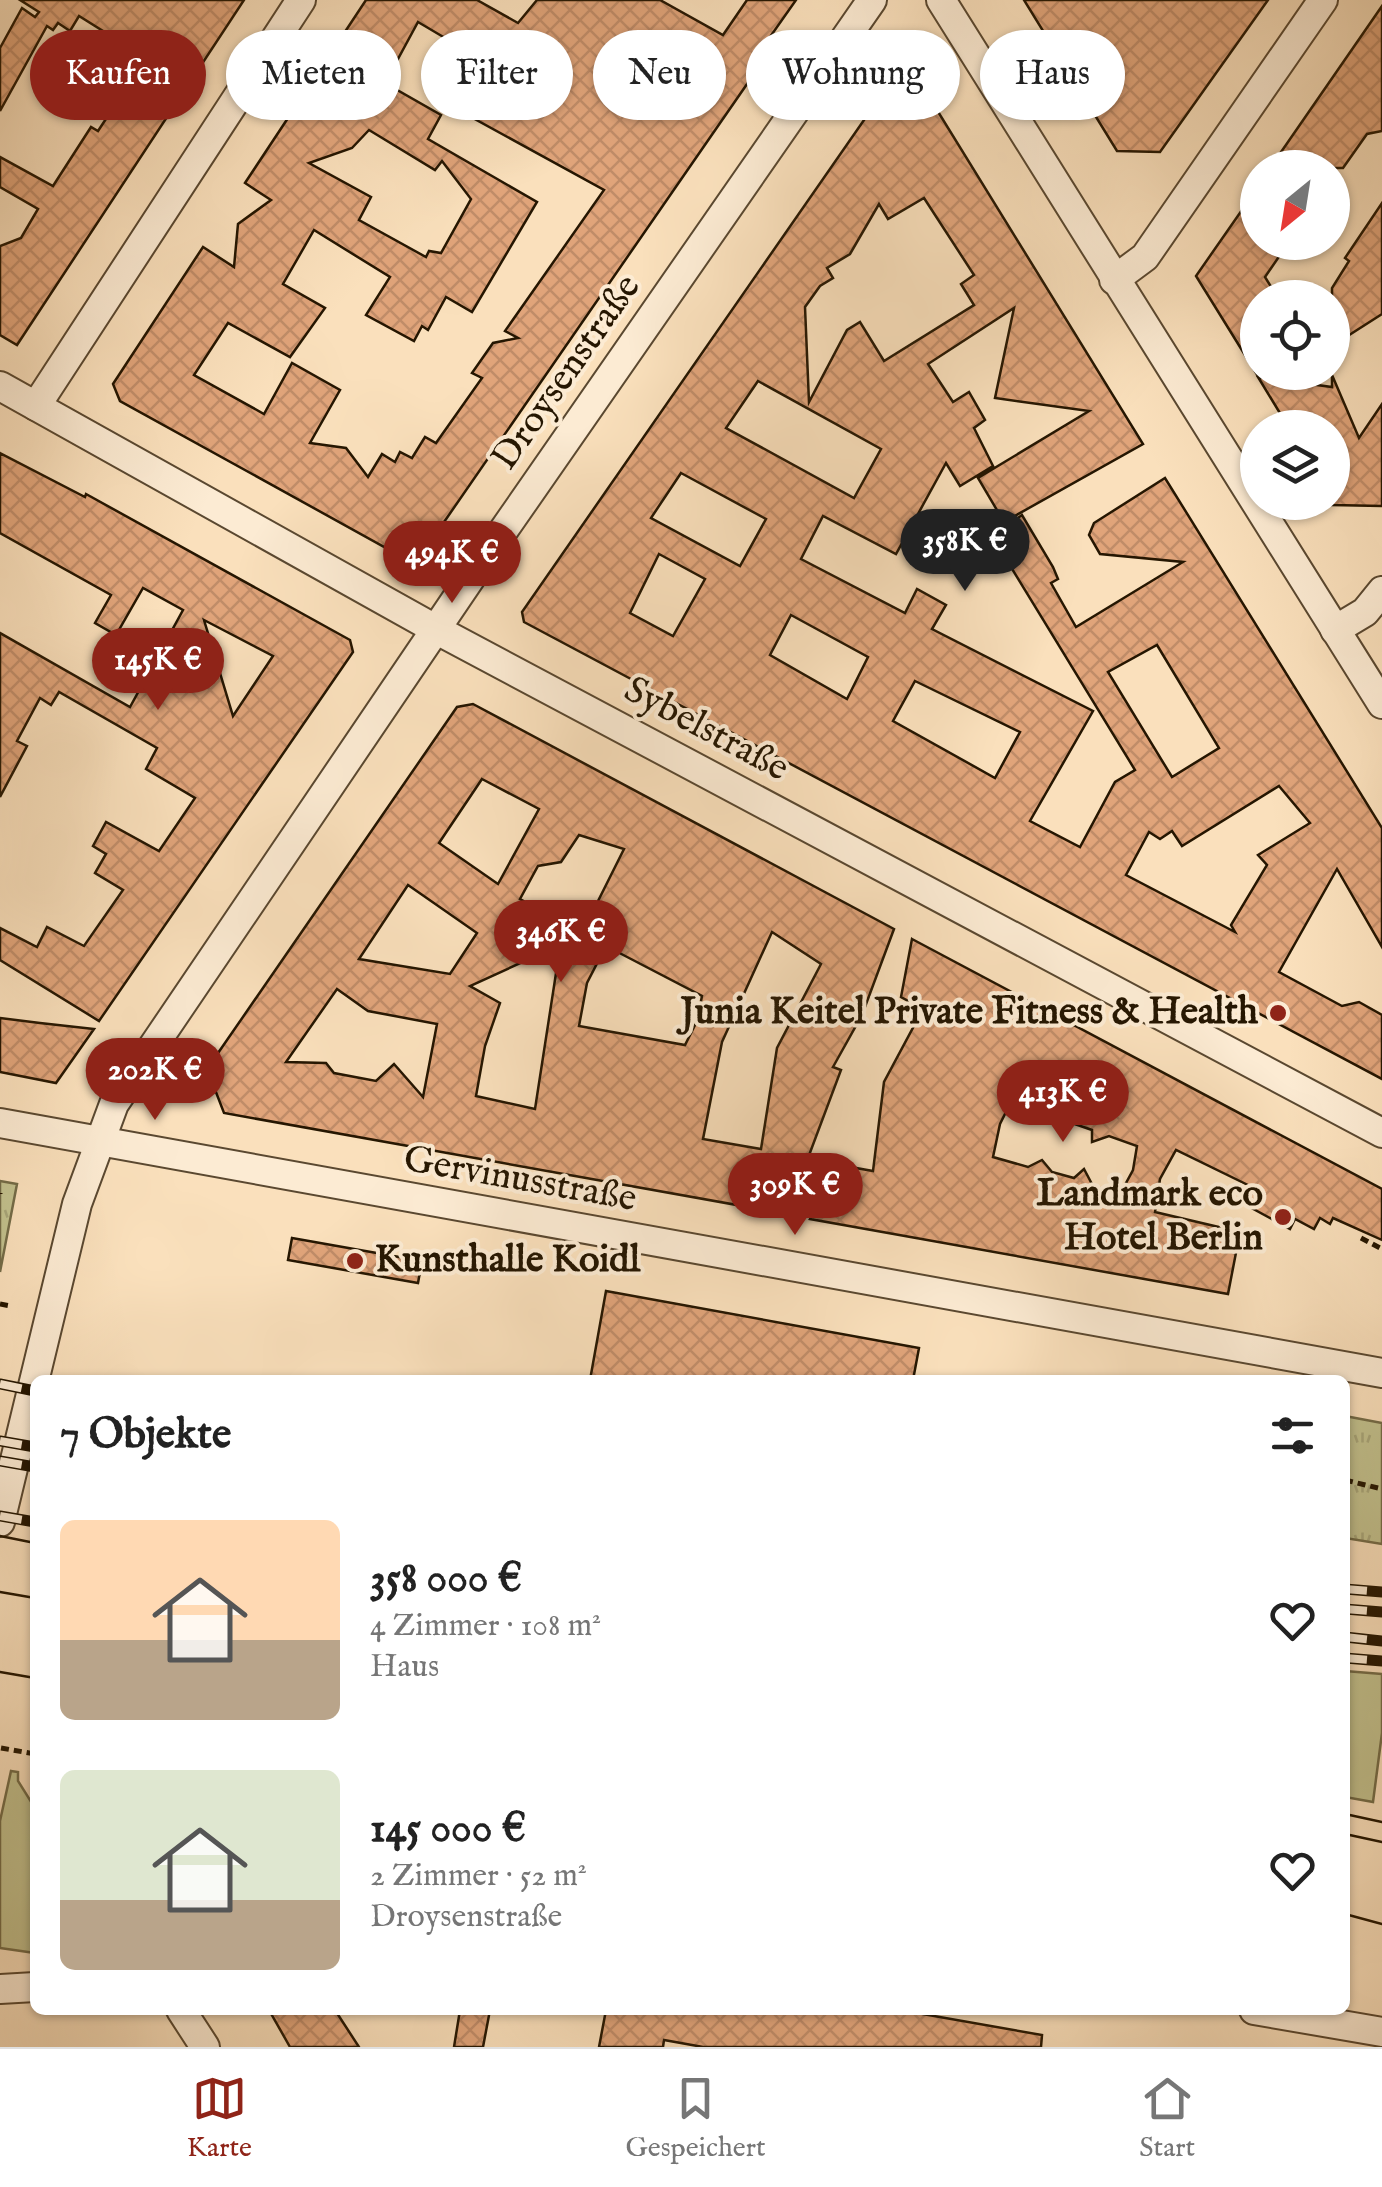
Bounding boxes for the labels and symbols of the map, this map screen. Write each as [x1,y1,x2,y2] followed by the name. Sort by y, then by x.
[1240,150,1350,260] north arrow
[482,266,652,480] street label: Droysenstraße
[884,509,1046,594] pin: 358K €
[371,521,533,606] pin: 494K €
[77,628,239,713] pin: 145K €
[615,667,797,793] street label: Sybelstraße
[480,900,642,985] pin: 346K €
[675,989,1259,1037] place label: Junia Keitel Private Fitness & Health
[1267,1002,1289,1024] marker: Junia Keitel Private Fitness & Health
[74,1038,236,1123] pin: 202K €
[982,1060,1144,1145] pin: 413K €
[400,1136,640,1224] street label: Gervinusstraße
[714,1153,876,1238] pin: 309K €
[1037,1171,1263,1263] place label: Landmark eco Hotel Berlin
[1272,1206,1294,1228] marker: Landmark eco Hotel Berlin
[375,1237,641,1285] place label: Kunsthalle Koidl
[344,1250,366,1272] marker: Kunsthalle Koidl

